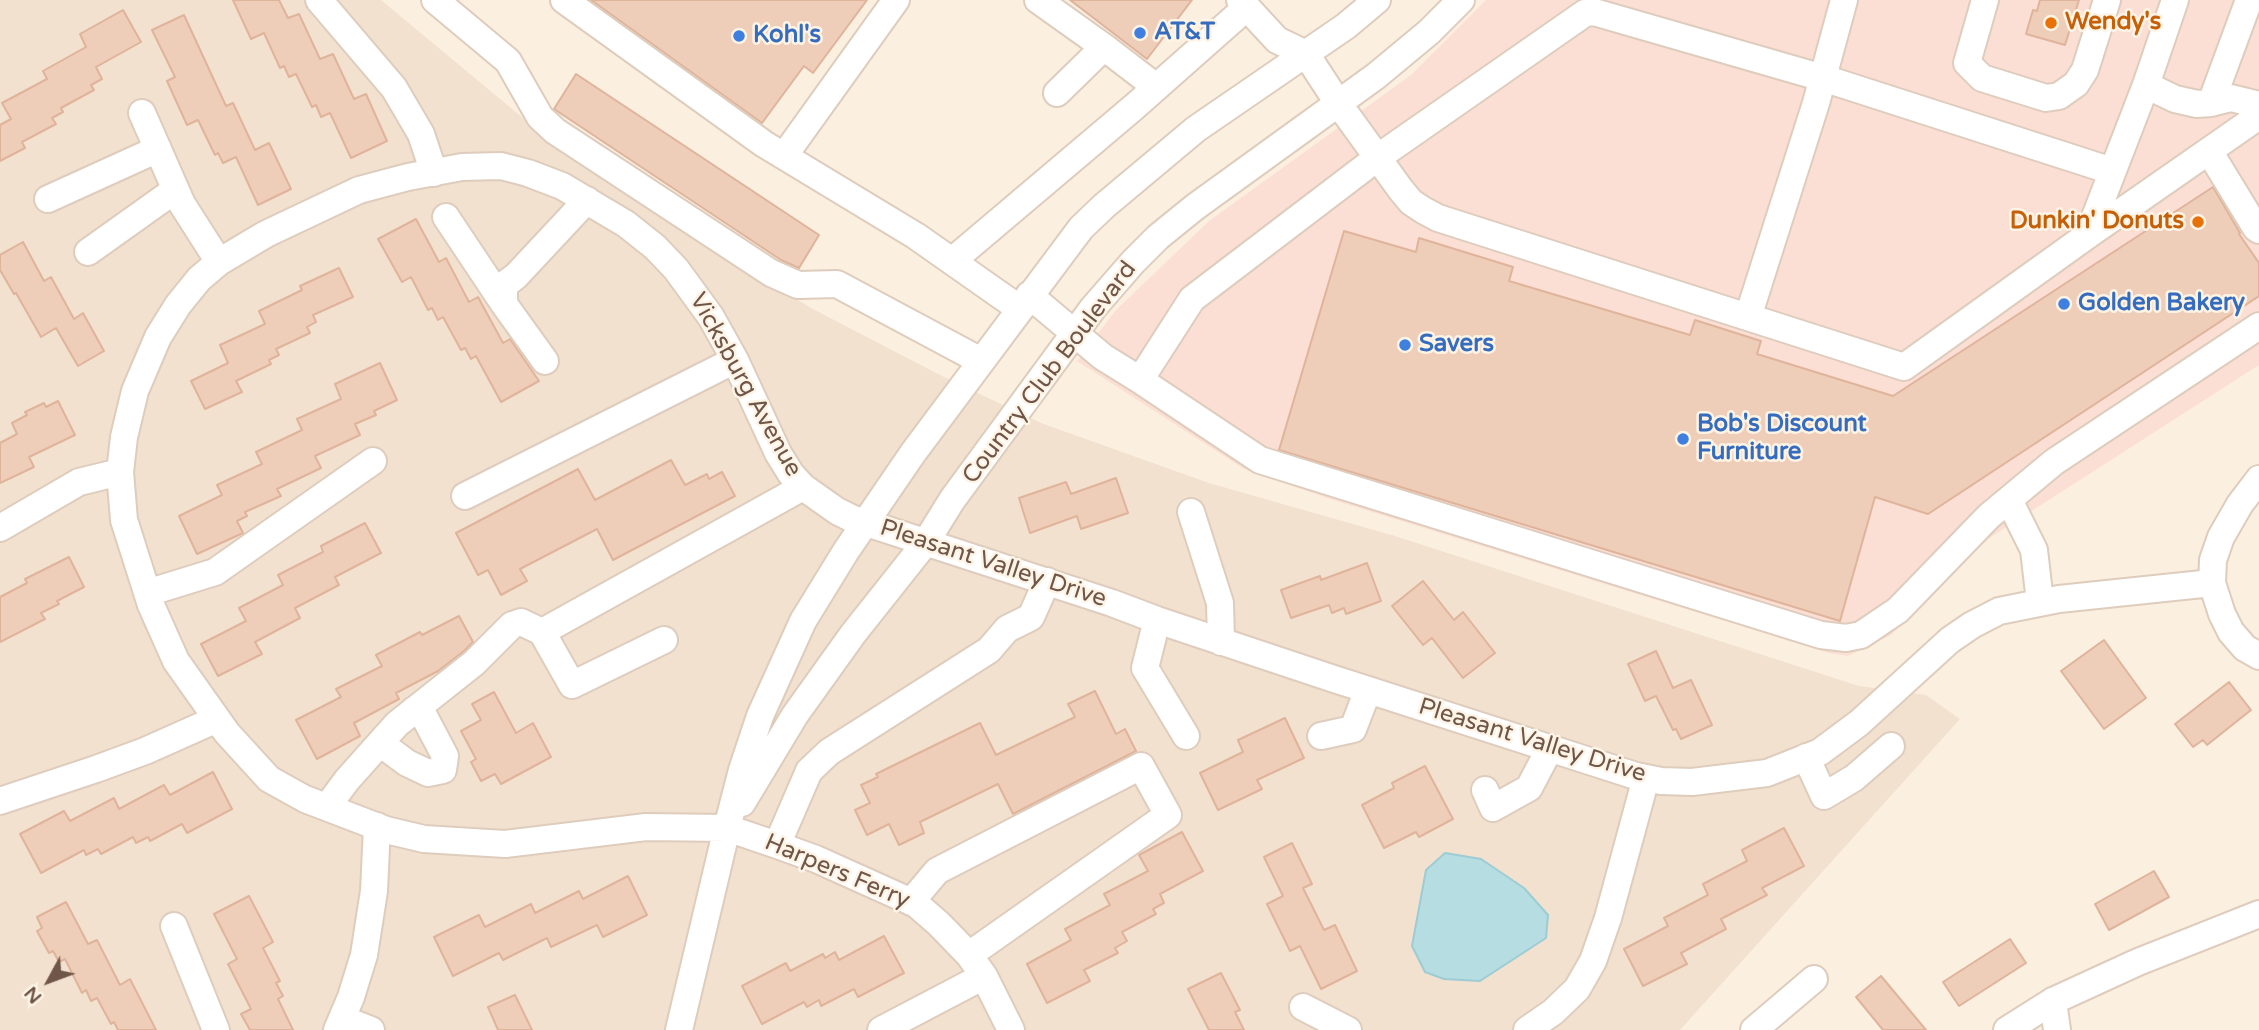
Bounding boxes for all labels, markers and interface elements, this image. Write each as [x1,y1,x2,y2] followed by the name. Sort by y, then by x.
[2065,9,2161,37] place label: Wendy's
[2043,15,2059,31] marker: Wendy's
[1154,19,1215,47] place label: AT&T
[753,22,821,50] place label: Kohl's
[1132,25,1148,41] marker: AT&T
[731,28,747,44] marker: Kohl's
[2010,208,2184,236] place label: Dunkin' Donuts
[2190,214,2206,230] marker: Dunkin' Donuts
[957,256,1143,490] street label: Country Club Boulevard
[683,288,807,482] street label: Vicksburg Avenue
[2078,290,2245,318] place label: Golden Bakery
[2056,296,2072,312] marker: Golden Bakery
[1419,331,1494,359] place label: Savers
[1397,337,1413,353] marker: Savers
[1697,411,1867,467] place label: Bob's Discount Furniture
[1675,431,1691,447] marker: Bob's Discount Furniture
[876,514,1110,614] street label: Pleasant Valley Drive
[1415,693,1649,789] street label: Pleasant Valley Drive
[760,828,914,916] street label: Harpers Ferry
[14,946,84,1016] north arrow
[20,982,46,1008] text: N

